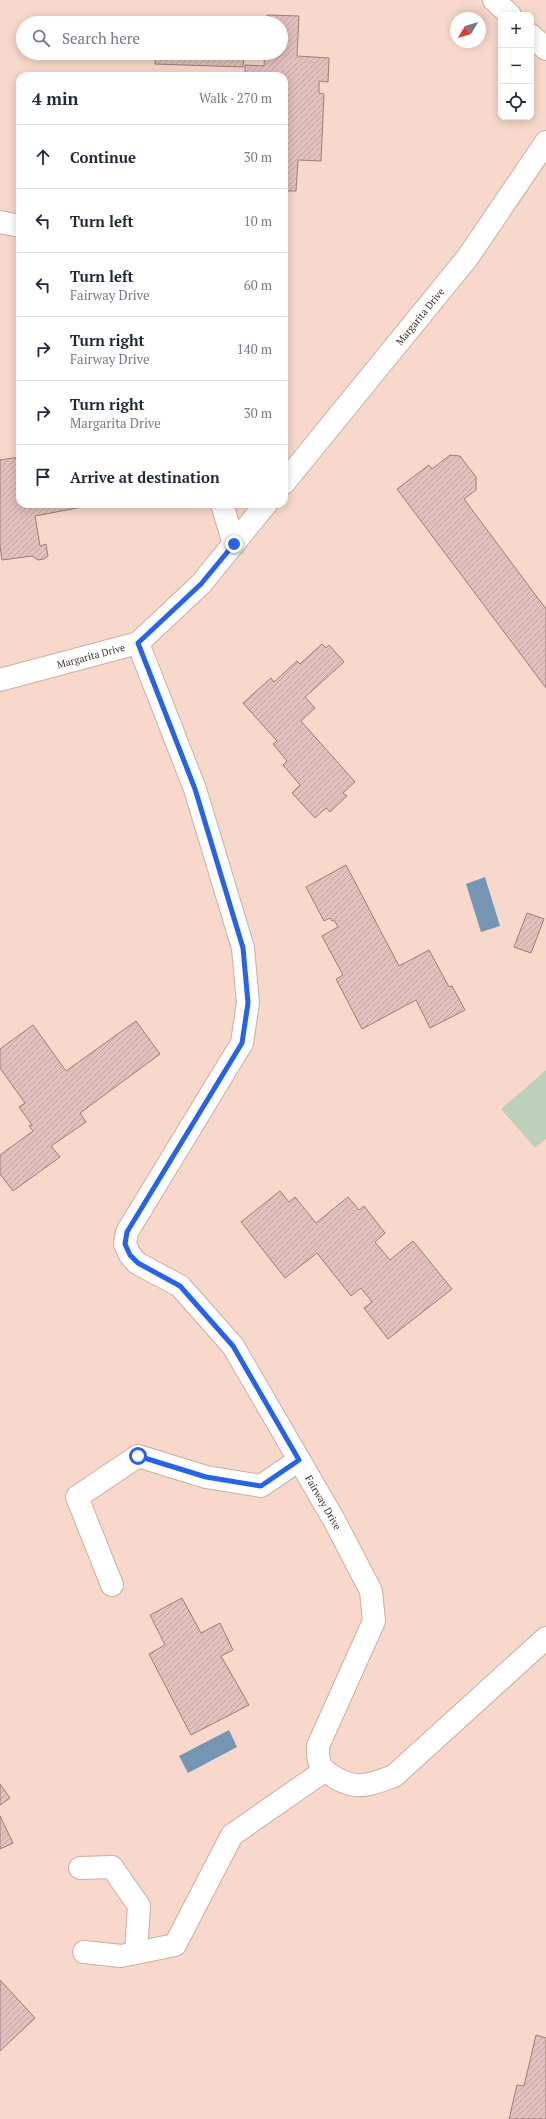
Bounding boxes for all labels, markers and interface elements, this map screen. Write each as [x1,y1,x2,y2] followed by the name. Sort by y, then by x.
[450,12,486,48] north arrow
[498,12,534,120] map controls
[498,12,534,48] button: +
[16,16,288,60] search box
[30,27,52,49] icon: search
[62,28,140,48] text: Search here
[498,48,534,84] button: −
[498,84,534,120] button: locate
[32,87,79,110] text: 4 min
[199,89,272,107] text: Walk · 270 m
[32,146,54,168] icon: ahead
[70,147,136,167] text: Continue
[244,148,272,166] text: 30 m
[32,210,54,232] icon: left
[70,211,134,231] text: Turn left
[244,212,272,230] text: 10 m
[70,266,134,286] text: Turn left
[32,274,54,296] icon: left
[244,276,272,294] text: 60 m
[393,285,447,348] street label: Margarita Drive
[70,286,149,304] text: Fairway Drive
[70,330,145,350] text: Turn right
[32,338,54,360] icon: right
[237,340,272,358] text: 140 m
[70,350,149,368] text: Fairway Drive
[70,394,145,414] text: Turn right
[32,402,54,424] icon: right
[244,404,272,422] text: 30 m
[70,414,161,432] text: Margarita Drive
[32,466,54,488] icon: arrive
[70,467,220,487] text: Arrive at destination
[225,535,243,553] route end
[56,641,126,671] street label: Margarita Drive
[129,1447,147,1465] route start
[302,1473,344,1532] street label: Fairway Drive

